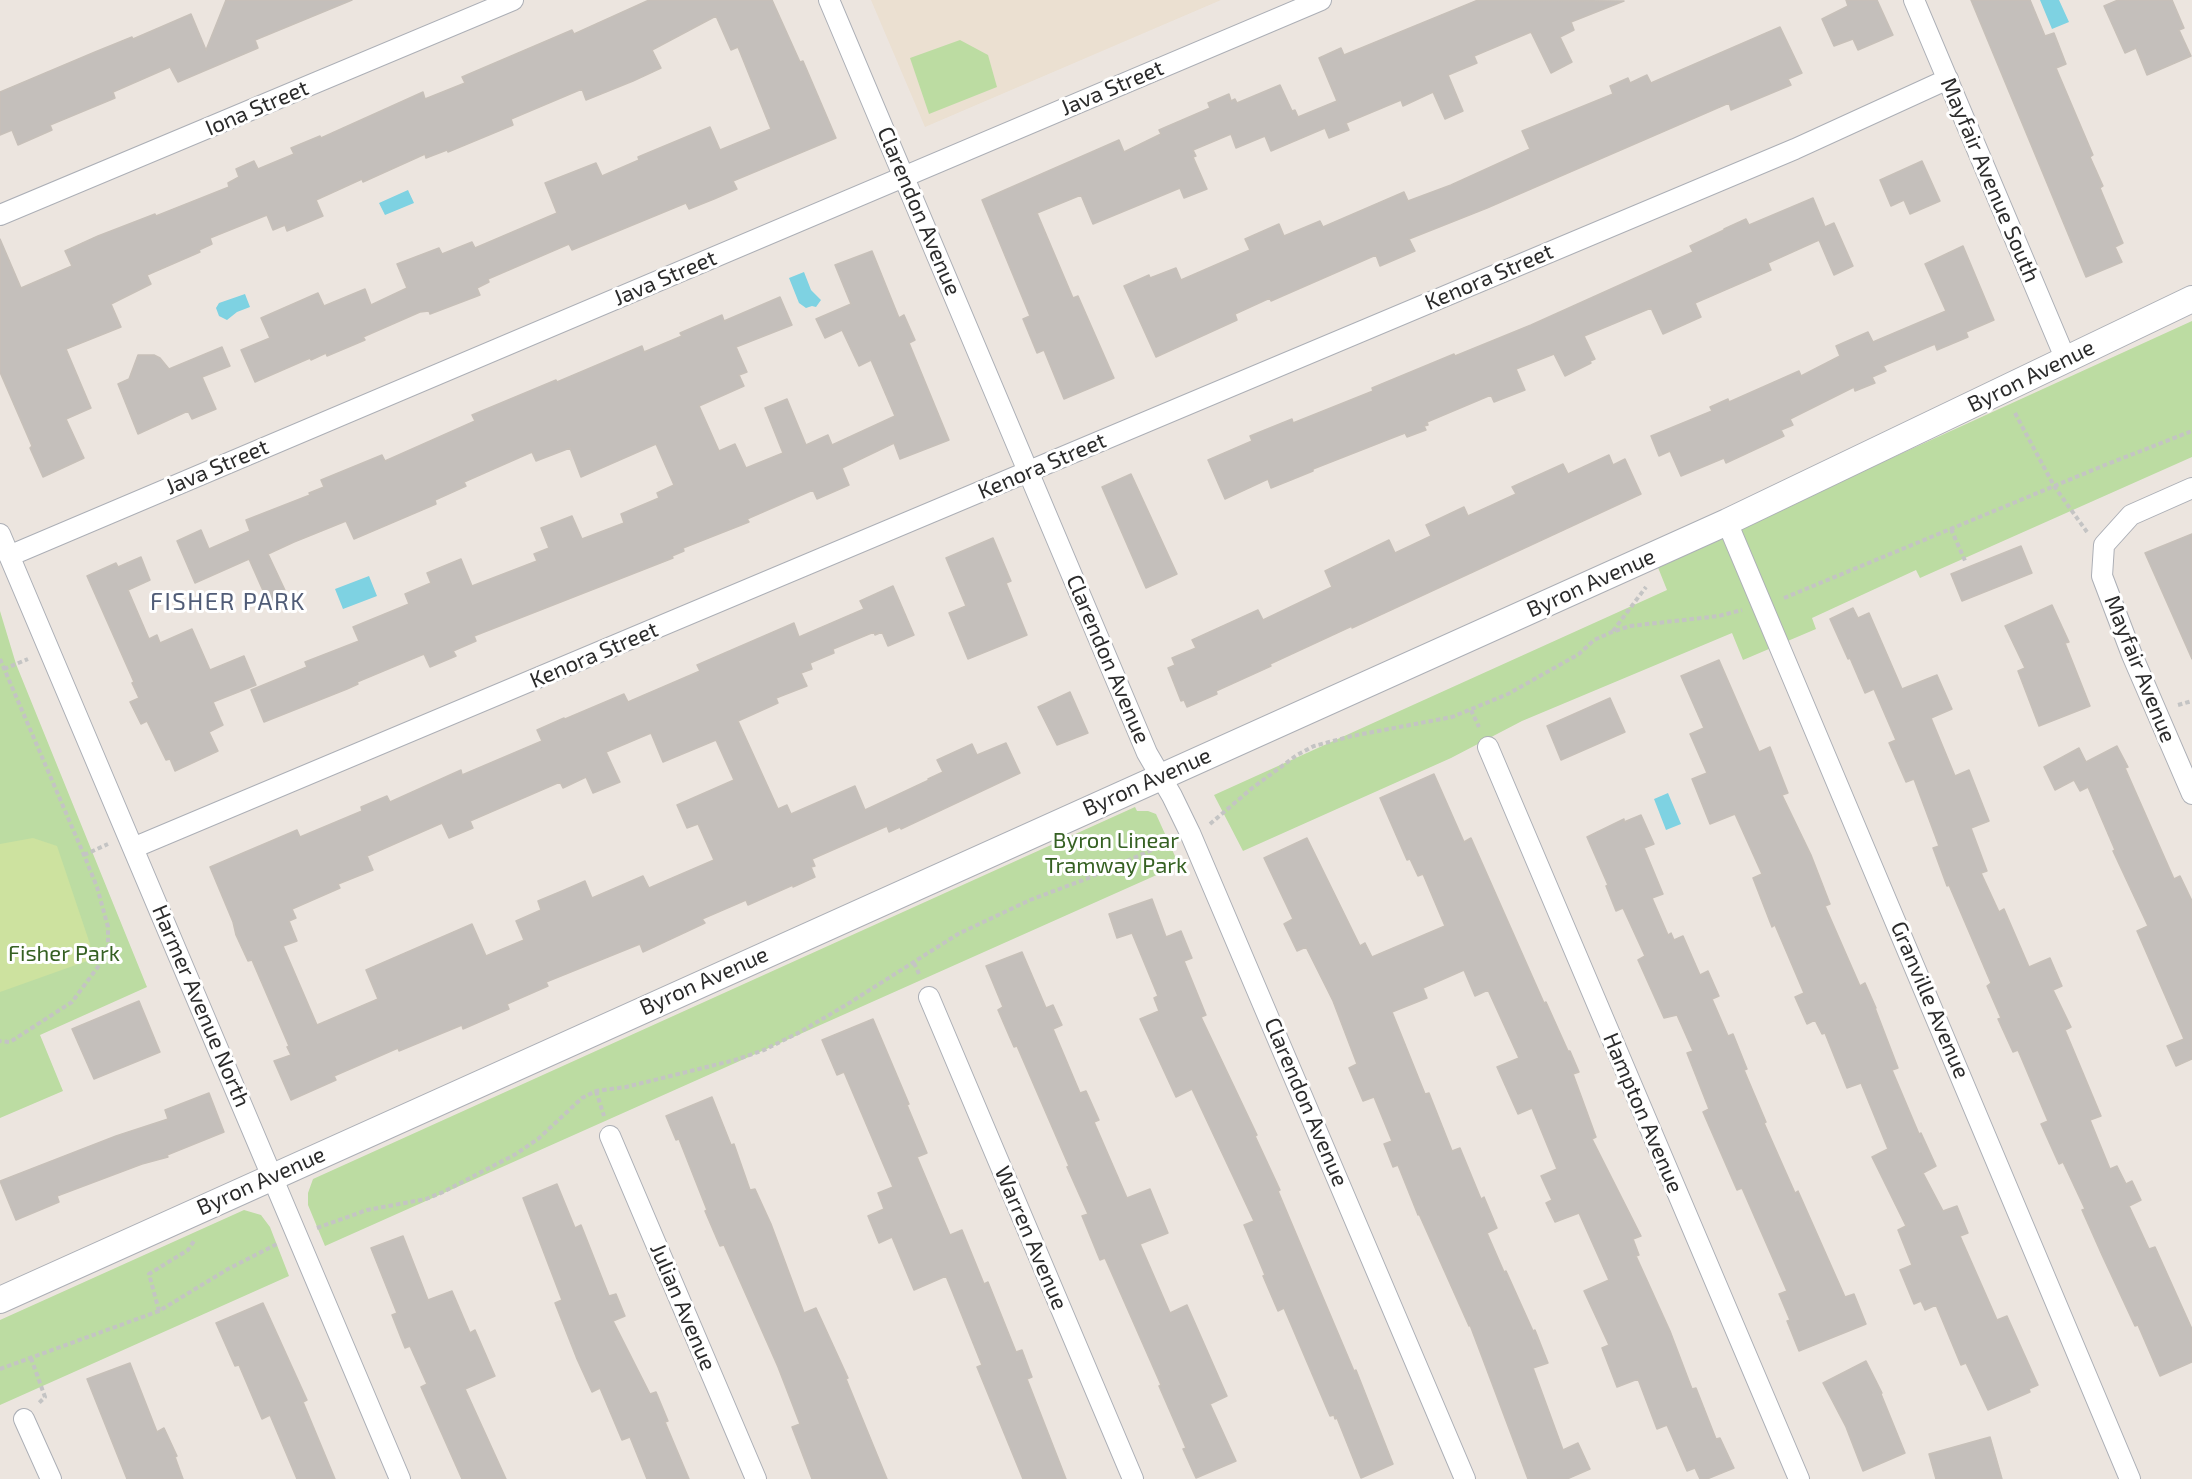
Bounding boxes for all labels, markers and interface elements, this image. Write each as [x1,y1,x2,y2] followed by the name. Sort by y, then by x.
[1057,55,1167,121] street label: Java Street
[1935,74,2045,286] street label: Mayfair Avenue South
[202,75,312,141] street label: Iona Street
[872,123,966,299] street label: Clarendon Avenue
[1421,238,1557,316] street label: Kenora Street
[610,245,720,311] street label: Java Street
[1963,334,2099,418] street label: Byron Avenue
[974,427,1110,505] street label: Kenora Street
[162,434,272,500] street label: Java Street
[1523,543,1659,623] street label: Byron Avenue
[1061,571,1155,747] street label: Clarendon Avenue
[150,588,306,616] district label: FISHER PARK
[2098,592,2182,746] street label: Mayfair Avenue
[526,616,662,694] street label: Kenora Street
[1079,742,1215,822] street label: Byron Avenue
[1045,828,1187,879] park label: Byron Linear Tramway Park
[146,901,256,1111] street label: Harmer Avenue North
[1885,917,1975,1083] street label: Granville Avenue
[8,941,120,967] park label: Fisher Park
[636,941,772,1021] street label: Byron Avenue
[1259,1014,1353,1190] street label: Clarendon Avenue
[1597,1029,1689,1197] street label: Hampton Avenue
[193,1141,329,1221] street label: Byron Avenue
[989,1162,1073,1314] street label: Warren Avenue
[644,1239,722,1375] street label: Julian Avenue

